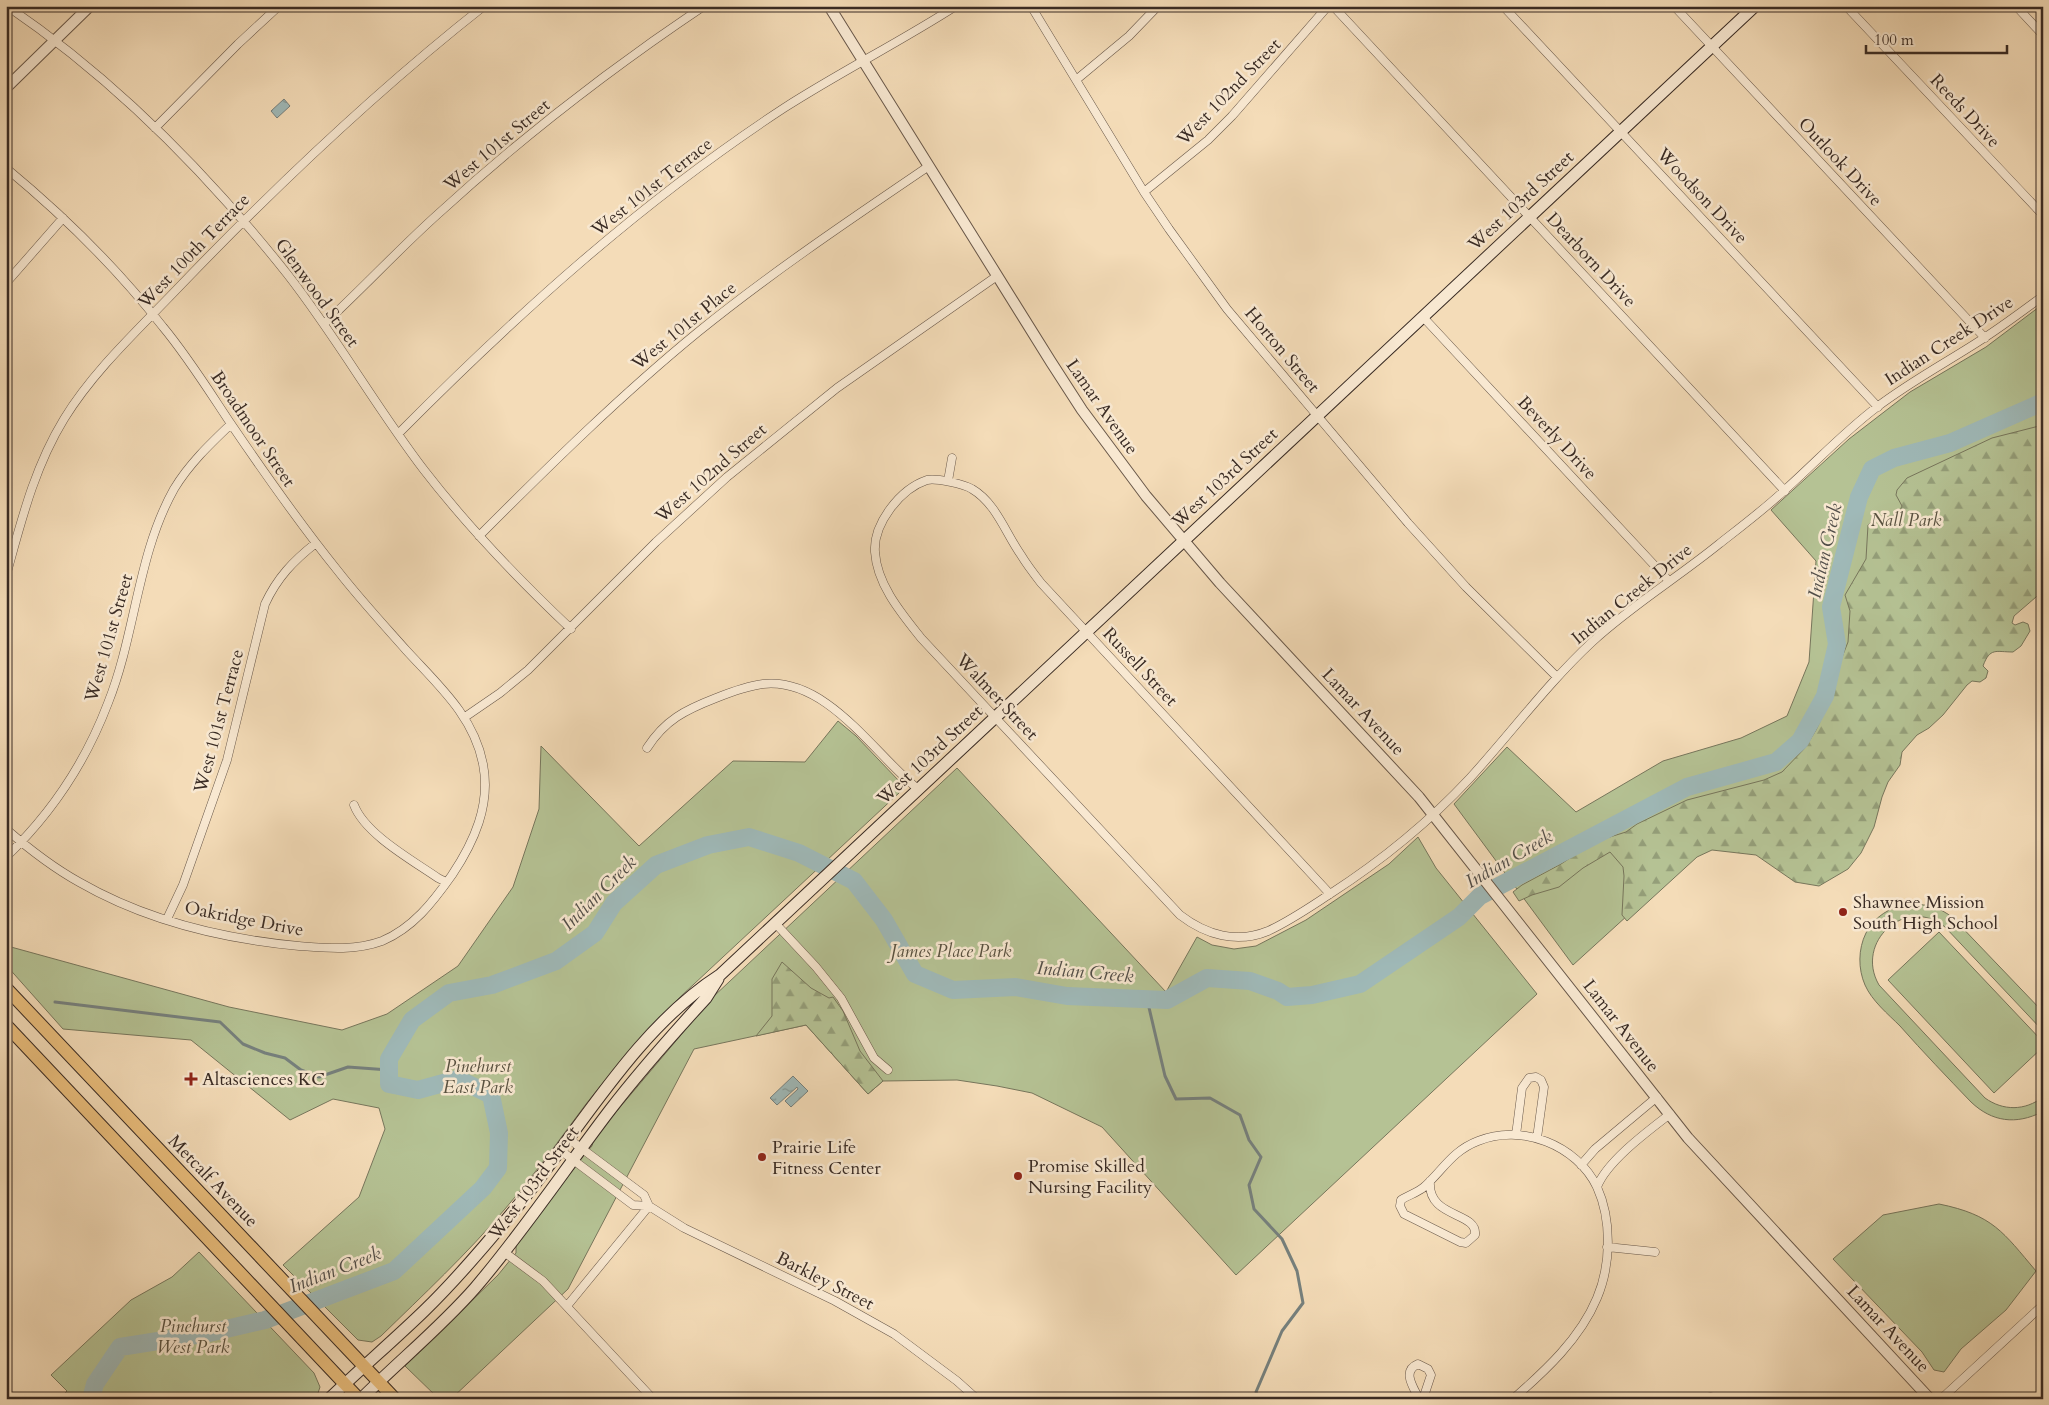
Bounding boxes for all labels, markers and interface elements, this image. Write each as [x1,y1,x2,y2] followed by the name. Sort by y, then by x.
[1866,22,2008,54] scale bar
[1874,30,1914,50] text: 100 m
[1171,33,1287,152] street label: West 102nd Street
[1924,69,2006,153] street label: Reeds Drive
[438,93,556,198] street label: West 101st Street
[1792,112,1888,212] street label: Outlook Drive
[585,132,718,243] street label: West 101st Terrace
[1650,142,1753,250] street label: Woodson Drive
[1462,145,1580,257] street label: West 103rd Street
[132,188,256,315] street label: West 100th Terrace
[1540,207,1642,313] street label: Dearborn Drive
[269,234,365,353] street label: Glenwood Street
[626,276,742,377] street label: West 101st Place
[1880,290,2018,392] street label: Indian Creek Drive
[1239,302,1326,399] street label: Horton Street
[1060,354,1144,460] street label: Lamar Avenue
[205,366,301,492] street label: Broadmoor Street
[1511,390,1603,486] street label: Beverly Drive
[649,417,772,529] street label: West 102nd Street
[1166,422,1284,534] street label: West 103rd Street
[1801,500,1849,601] water label: Indian Creek
[1871,508,1941,533] park label: Nall Park
[1566,538,1698,650] street label: Indian Creek Drive
[79,571,139,706] street label: West 101st Street
[1097,622,1183,712] street label: Russell Street
[188,647,250,796] street label: West 101st Terrace
[950,647,1044,746] street label: Walmer Street
[1316,663,1410,761] street label: Lamar Avenue
[871,699,989,811] street label: West 103rd Street
[1461,823,1558,894] water label: Indian Creek
[556,849,643,936] water label: Indian Creek
[1853,890,1999,936] place label: Shawnee Mission South High School
[182,895,306,943] street label: Oakridge Drive
[1837,906,1849,918] marker: Shawnee Mission South High School
[887,939,1012,964] park label: James Place Park
[1036,955,1135,989] water label: Indian Creek
[1577,974,1665,1078] street label: Lamar Avenue
[443,1054,513,1100] park label: Pinehurst East Park
[202,1067,325,1092] place label: Altasciences KC
[184,1072,198,1086] marker: Altasciences KC
[482,1121,585,1246] street label: West 103rd Street
[162,1129,264,1233] street label: Metcalf Avenue
[772,1135,881,1181] place label: Prairie Life Fitness Center
[756,1151,768,1163] marker: Prairie Life Fitness Center
[1028,1154,1153,1200] place label: Promise Skilled Nursing Facility
[1012,1170,1024,1182] marker: Promise Skilled Nursing Facility
[285,1240,385,1299] water label: Indian Creek
[772,1246,878,1316] street label: Barkley Street
[1841,1280,1935,1378] street label: Lamar Avenue
[157,1314,230,1360] park label: Pinehurst West Park

